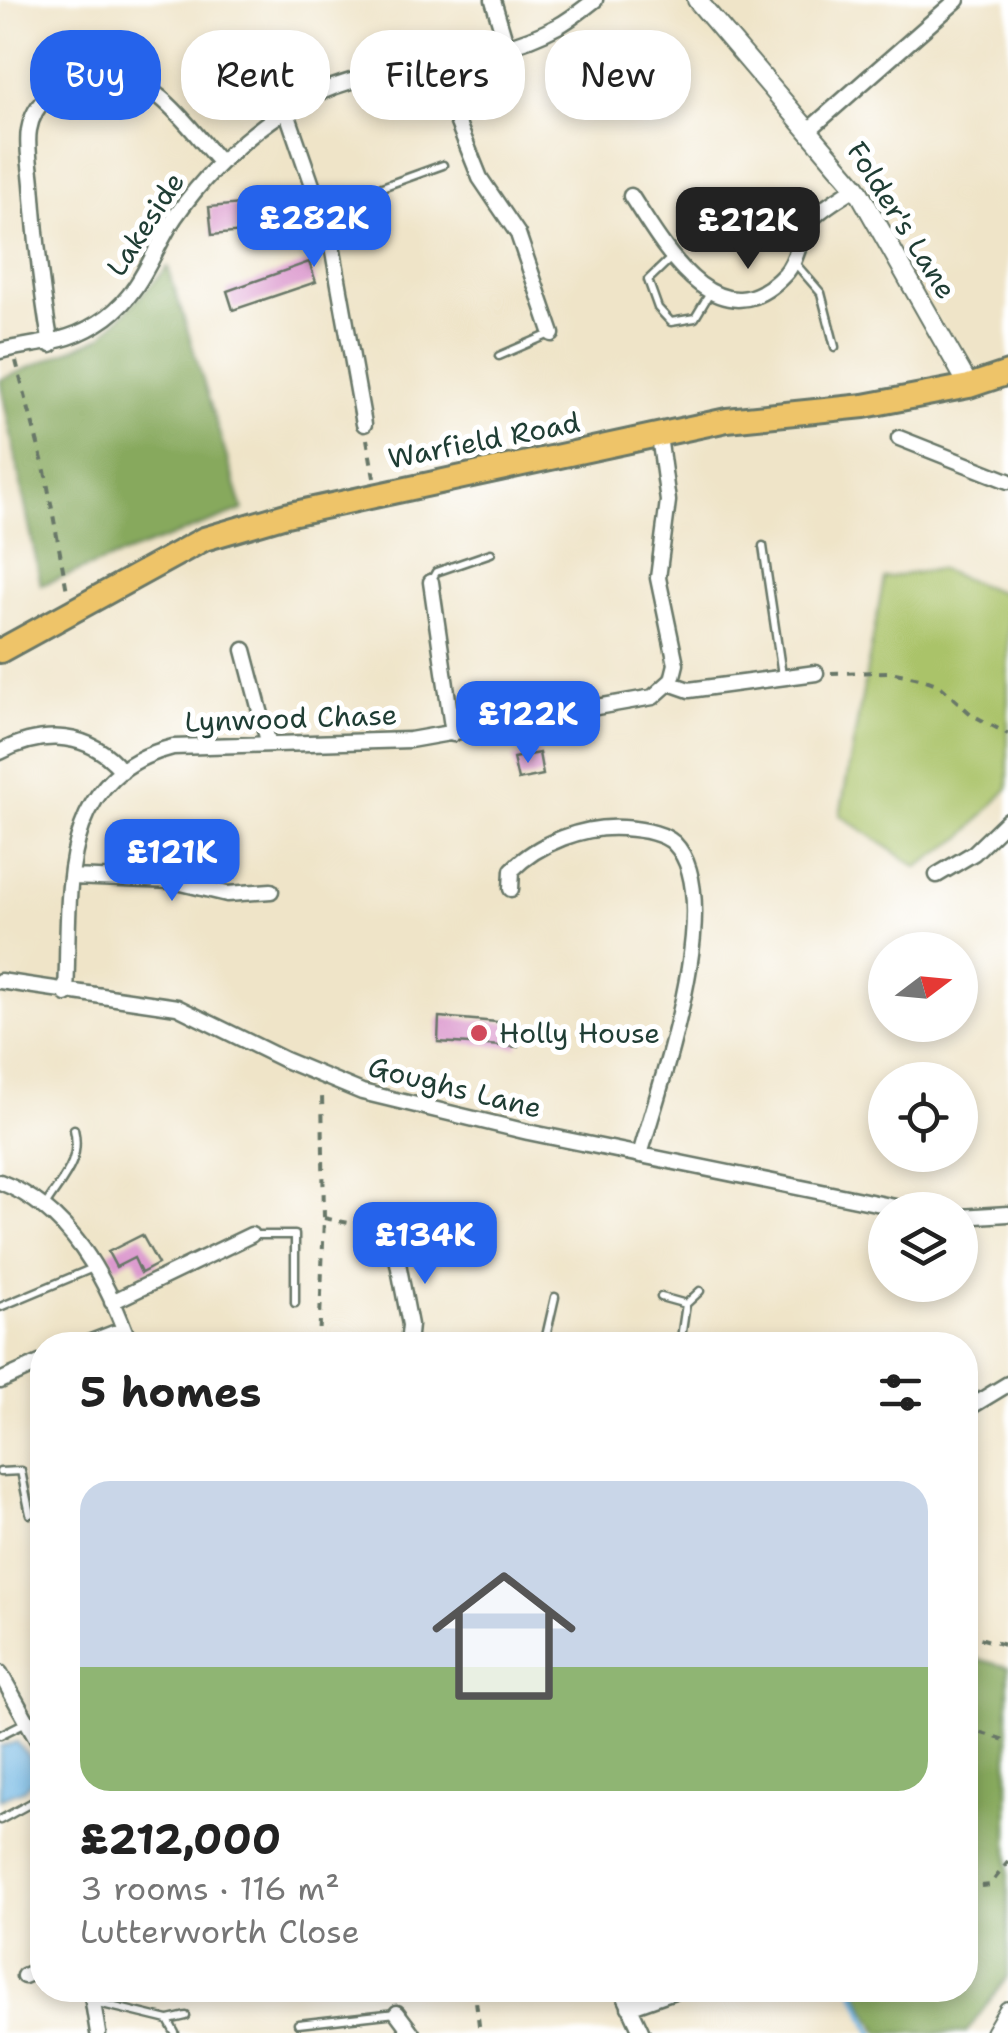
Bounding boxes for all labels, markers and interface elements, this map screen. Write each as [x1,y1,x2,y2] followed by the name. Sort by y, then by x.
[30,30,161,120] chip: Buy
[181,30,330,120] chip: Rent
[350,30,525,120] chip: Filters
[545,30,691,120] chip: New
[838,134,966,306] street label: Folder's Lane
[97,165,193,283] street label: Lakeside
[244,185,384,270] pin: £282K
[678,187,818,272] pin: £212K
[259,196,369,239] text: £282K
[698,198,798,241] text: £212K
[385,403,583,477] street label: Warfield Road
[458,681,598,766] pin: £122K
[478,692,578,735] text: £122K
[184,695,398,741] street label: Lynwood Chase
[102,819,242,904] pin: £121K
[127,830,217,873] text: £121K
[868,932,978,1042] north arrow
[868,932,978,1302] map controls
[499,1014,660,1052] place label: Holly House
[468,1022,490,1044] marker: Holly House
[364,1047,546,1127] street label: Goughs Lane
[868,1062,978,1172] button: locate
[868,1192,978,1302] button: layers
[355,1202,495,1287] pin: £134K
[375,1213,475,1256] text: £134K
[80,1364,261,1420] text: 5 homes
[873,1365,928,1420] icon: filters
[414,1546,594,1726] icon: home
[80,1811,281,1867] text: £212,000
[80,1867,340,1910] text: 3 rooms · 116 m²
[80,1910,360,1953] text: Lutterworth Close

